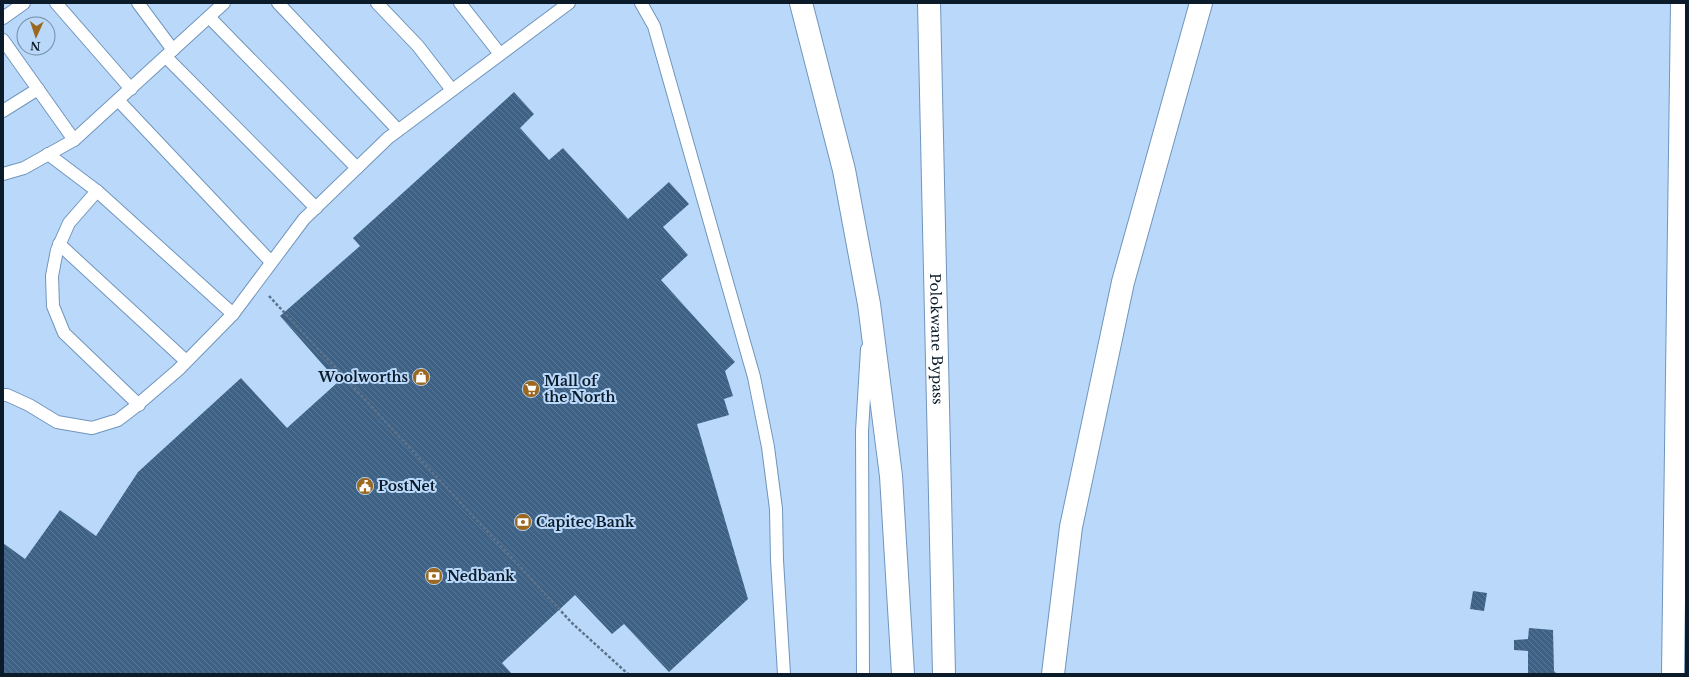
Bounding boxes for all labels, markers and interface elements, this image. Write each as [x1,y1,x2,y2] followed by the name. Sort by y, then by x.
[16,16,56,56] north arrow
[29,39,41,53] text: N
[926,273,947,405] street label: Polokwane Bypass
[411,367,431,387] shop icon: Woolworths
[317,368,408,386] place label: Woolworths
[544,372,616,406] place label: Mall of the North
[521,379,541,399] supermarket icon: Mall of the North
[355,476,375,496] public building icon: PostNet
[378,477,436,495] place label: PostNet
[513,512,533,532] bank icon: Capitec Bank
[536,513,635,531] place label: Capitec Bank
[424,566,444,586] bank icon: Nedbank
[447,567,515,585] place label: Nedbank

